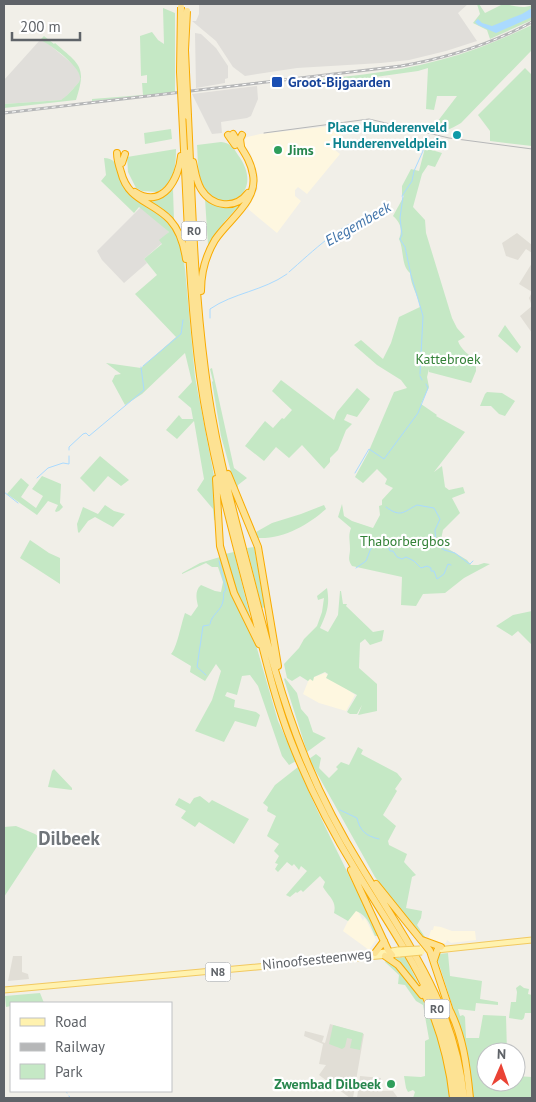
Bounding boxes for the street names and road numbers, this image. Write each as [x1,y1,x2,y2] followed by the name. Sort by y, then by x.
[182,222,206,240] road number: R0
[261,944,373,974] street label: Ninoofsesteenweg
[206,962,230,982] road number: N8
[424,1000,450,1019] road number: R0

